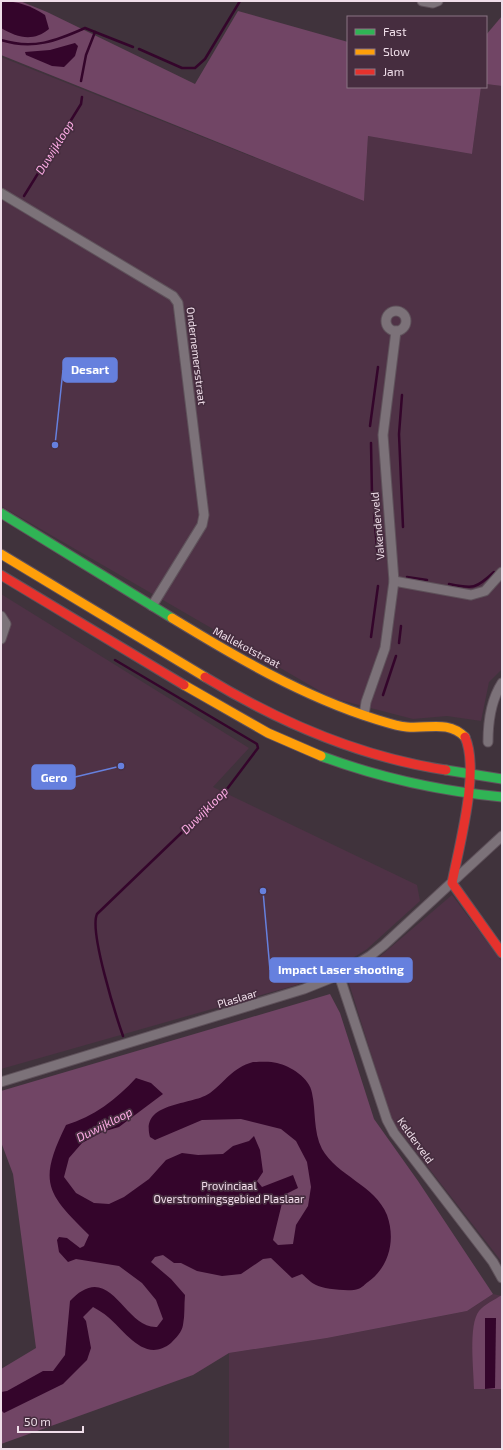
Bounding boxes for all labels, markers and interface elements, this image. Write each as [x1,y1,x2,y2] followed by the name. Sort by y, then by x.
[347,16,487,88] legend
[383,24,407,38] text: Fast
[383,44,410,58] text: Slow
[383,64,404,78] text: Jam
[32,117,77,177] water label: Duwijkloop
[185,306,209,406] street label: Ondernemersstraat
[63,358,117,382] callout: Desart
[71,362,109,376] text: Desart
[368,492,386,560] street label: Vakenderveld
[211,624,283,670] street label: Mallekotstraat
[32,765,75,789] callout: Gero
[41,770,67,784] text: Gero
[177,783,231,837] water label: Duwijkloop
[270,958,412,982] callout: Impact Laser shooting
[278,962,404,976] text: Impact Laser shooting
[215,986,259,1010] street label: Plaslaar
[74,1104,135,1145] water label: Duwijkloop
[395,1115,437,1165] street label: Kelderveld
[153,1179,305,1205] park label: Provinciaal Overstromingsgebied Plaslaar
[18,1408,83,1434] scale bar
[24,1414,51,1428] text: 50 m

